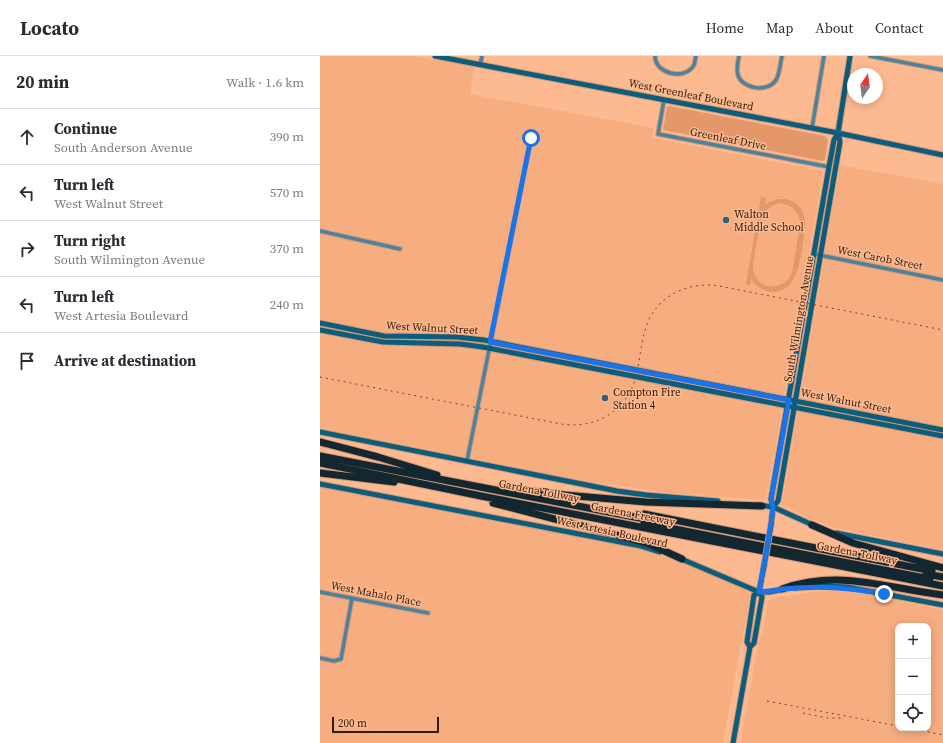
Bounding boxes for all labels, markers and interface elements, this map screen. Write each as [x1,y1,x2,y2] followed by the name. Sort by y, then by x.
[20,15,79,41] text: Locato
[706,18,744,38] text: Home
[766,18,793,38] text: Map
[815,18,853,38] text: About
[875,18,923,38] text: Contact
[847,68,883,104] north arrow
[16,70,69,94] text: 20 min
[226,74,304,91] text: Walk · 1.6 km
[627,76,755,115] street label: West Greenleaf Boulevard
[54,118,117,139] text: Continue
[689,124,768,154] street label: Greenleaf Drive
[16,126,38,148] icon: ahead
[270,128,304,145] text: 390 m
[522,129,540,147] route start
[54,139,193,156] text: South Anderson Avenue
[54,174,114,195] text: Turn left
[16,182,38,204] icon: left
[270,184,304,201] text: 570 m
[54,195,163,212] text: West Walnut Street
[734,207,804,235] place label: Walton Middle School
[721,215,731,225] marker: Walton Middle School
[54,230,126,251] text: Turn right
[16,238,38,260] icon: right
[270,240,304,257] text: 370 m
[836,242,924,274] street label: West Carob Street
[54,251,205,268] text: South Wilmington Avenue
[781,254,818,383] street label: South Wilmington Avenue
[54,286,114,307] text: Turn left
[16,294,38,316] icon: left
[270,296,304,313] text: 240 m
[54,307,188,324] text: West Artesia Boulevard
[386,318,479,338] street label: West Walnut Street
[16,350,38,372] icon: arrive
[54,350,196,371] text: Arrive at destination
[613,385,681,413] place label: Compton Fire Station 4
[799,385,893,417] street label: West Walnut Street
[600,393,610,403] marker: Compton Fire Station 4
[497,476,581,506] street label: Gardena Tollway
[590,498,677,530] street label: Gardena Freeway
[555,513,670,551] street label: West Artesia Boulevard
[815,538,899,568] street label: Gardena Tollway
[329,578,423,610] street label: West Mahalo Place
[875,585,893,603] route end
[895,623,931,731] map controls
[895,623,931,659] button: +
[895,659,931,695] button: −
[895,695,931,731] button: locate
[332,715,439,734] scale bar
[338,716,367,731] text: 200 m

